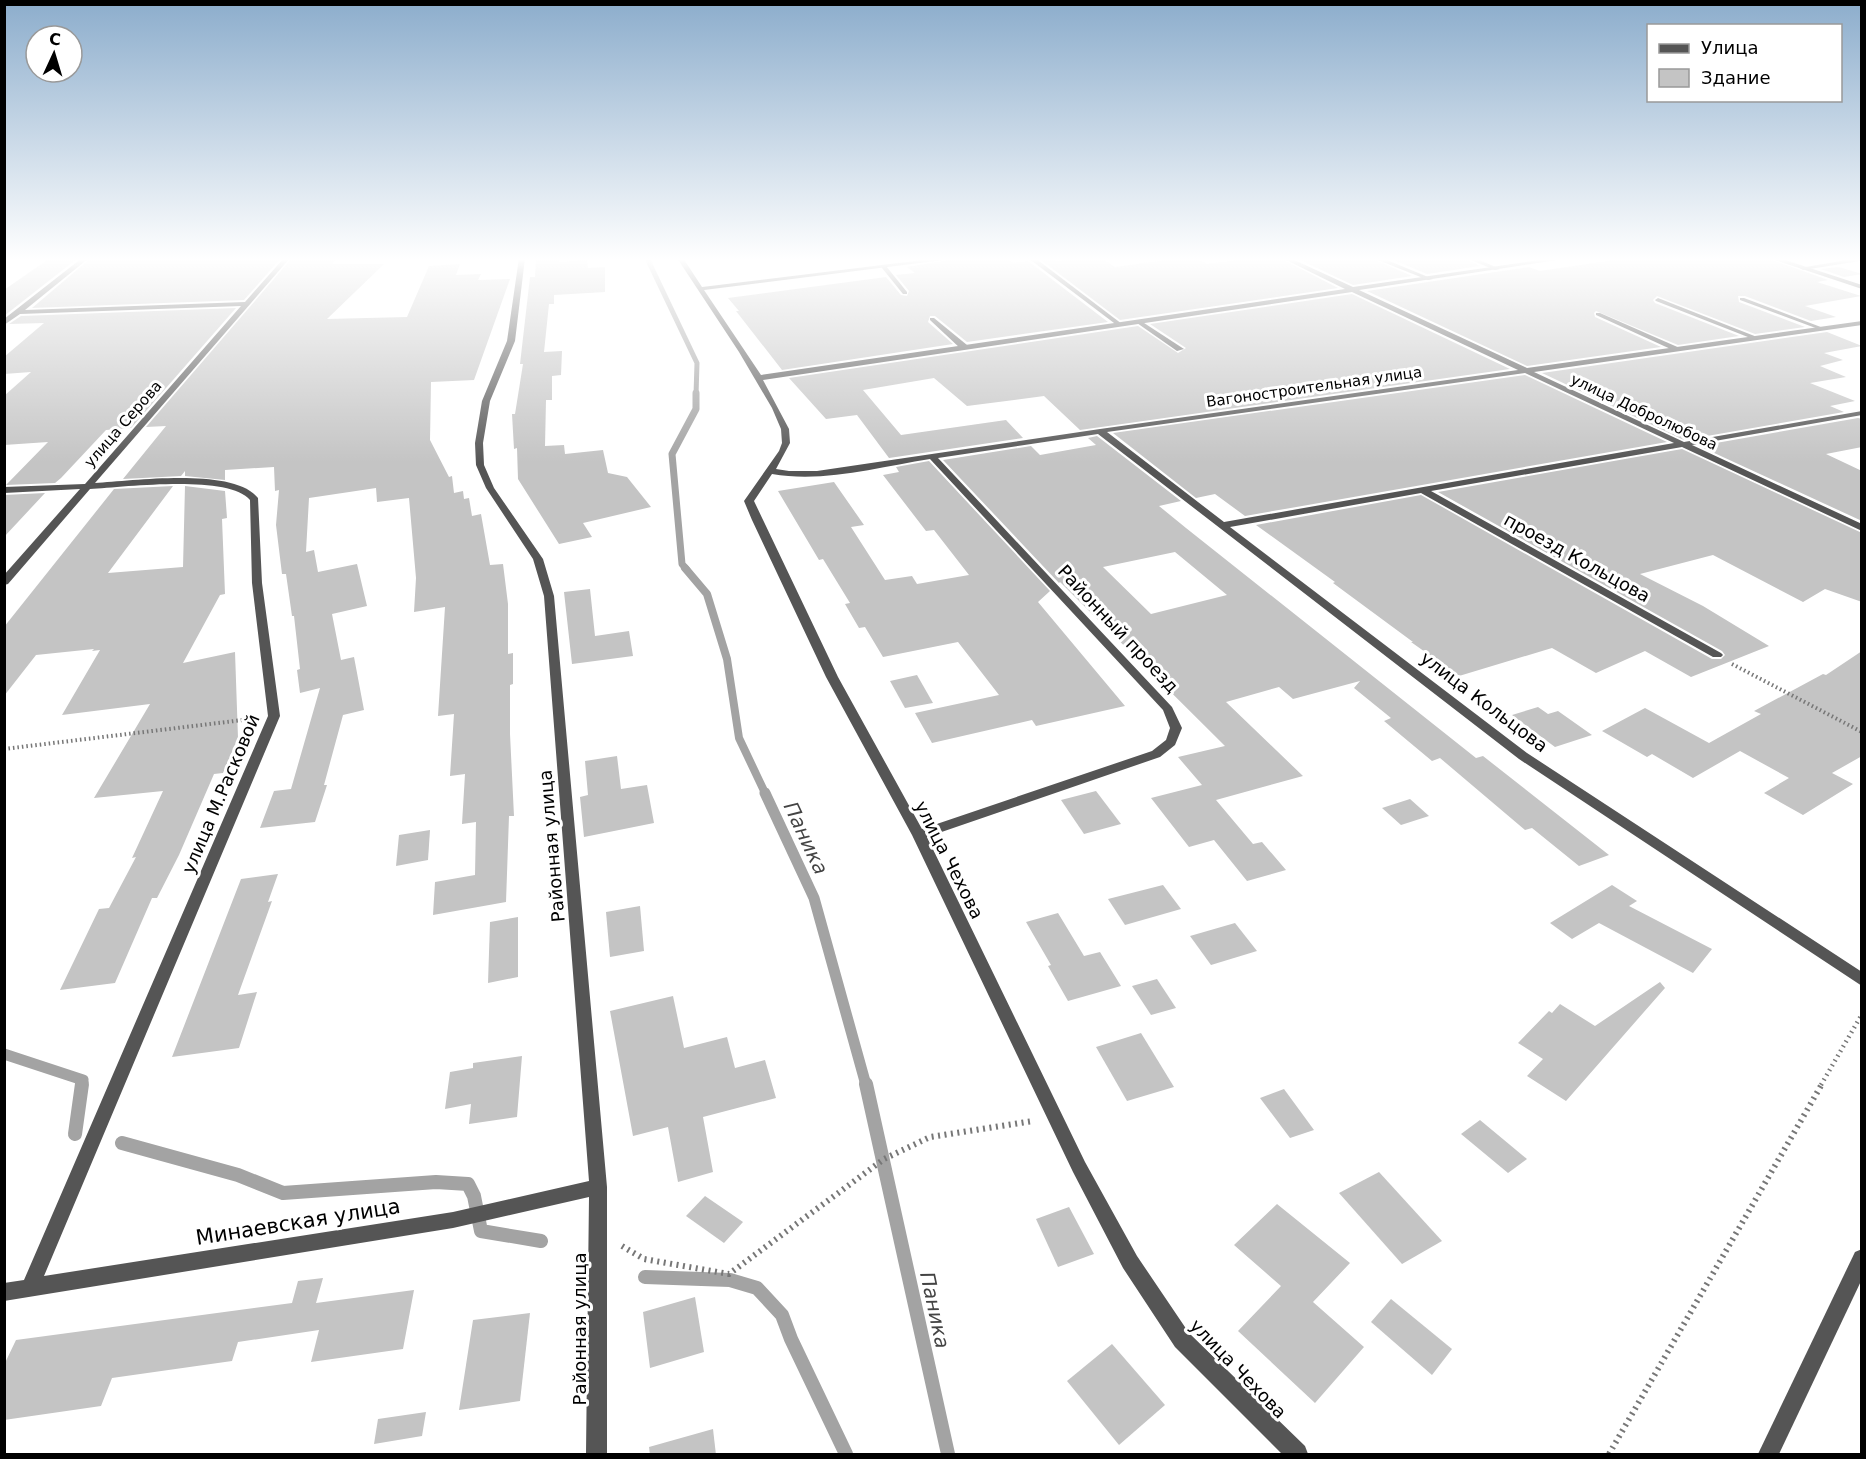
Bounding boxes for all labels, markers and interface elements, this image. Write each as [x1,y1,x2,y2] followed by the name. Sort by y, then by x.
[24,24,84,84] north arrow
[1647,24,1842,102] legend
[48,30,62,49] text: С
[1701,37,1758,58] text: Улица
[1701,67,1771,88] text: Здание
[1205,363,1423,411] street label: Вагоностроительная улица
[1568,370,1720,454] street label: улица Добролюбова
[81,377,165,471] street label: улица Серова
[1501,509,1654,606] street label: проезд Кольцова
[1054,560,1183,697] street label: Районный проезд
[1417,647,1552,756] street label: улица Кольцова
[177,711,264,877] street label: улица М.Расковой
[534,769,569,923] street label: Районная улица
[911,797,988,922] street label: улица Чехова
[779,798,833,878] water label: Паника
[194,1194,402,1250] street label: Минаевская улица
[569,1253,590,1405] street label: Районная улица
[915,1269,955,1351] water label: Паника
[1186,1315,1291,1423] street label: улица Чехова

